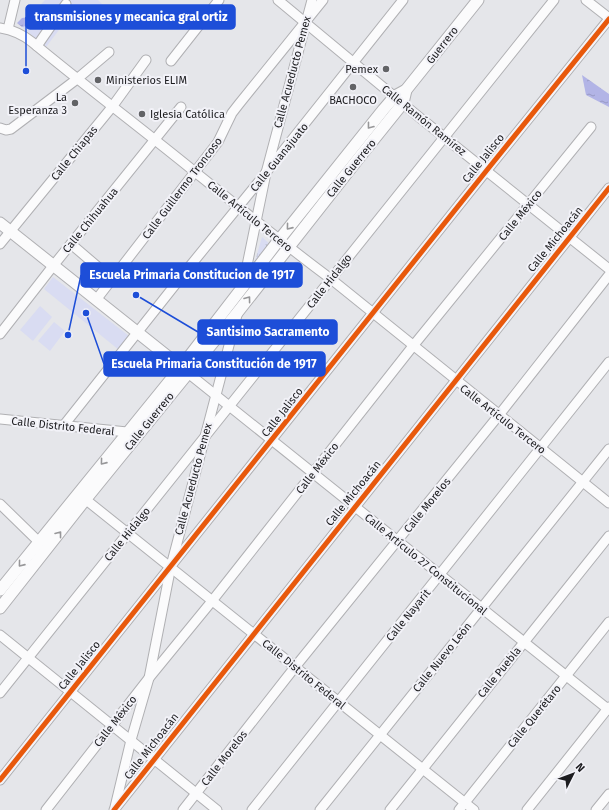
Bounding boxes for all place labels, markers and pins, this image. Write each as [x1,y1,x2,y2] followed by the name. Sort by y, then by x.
[26,5,235,29] callout: transmisiones y mecanica gral ortiz
[345,63,379,76] place label: Pemex
[381,64,391,74] marker: Pemex
[106,74,187,87] place label: Ministerios ELIM
[93,75,103,85] marker: Ministerios ELIM
[348,82,358,92] marker: BACHOCO
[8,91,67,117] place label: La Esperanza 3
[329,94,377,107] place label: BACHOCO
[70,98,80,108] marker: La Esperanza 3
[150,108,225,121] place label: Iglesia Católica
[137,109,147,119] marker: Iglesia Católica
[81,263,302,287] callout: Escuela Primaria Constitucion de 1917
[198,320,337,344] callout: Santisimo Sacramento
[104,352,325,376] callout: Escuela Primaria Constitución de 1917

